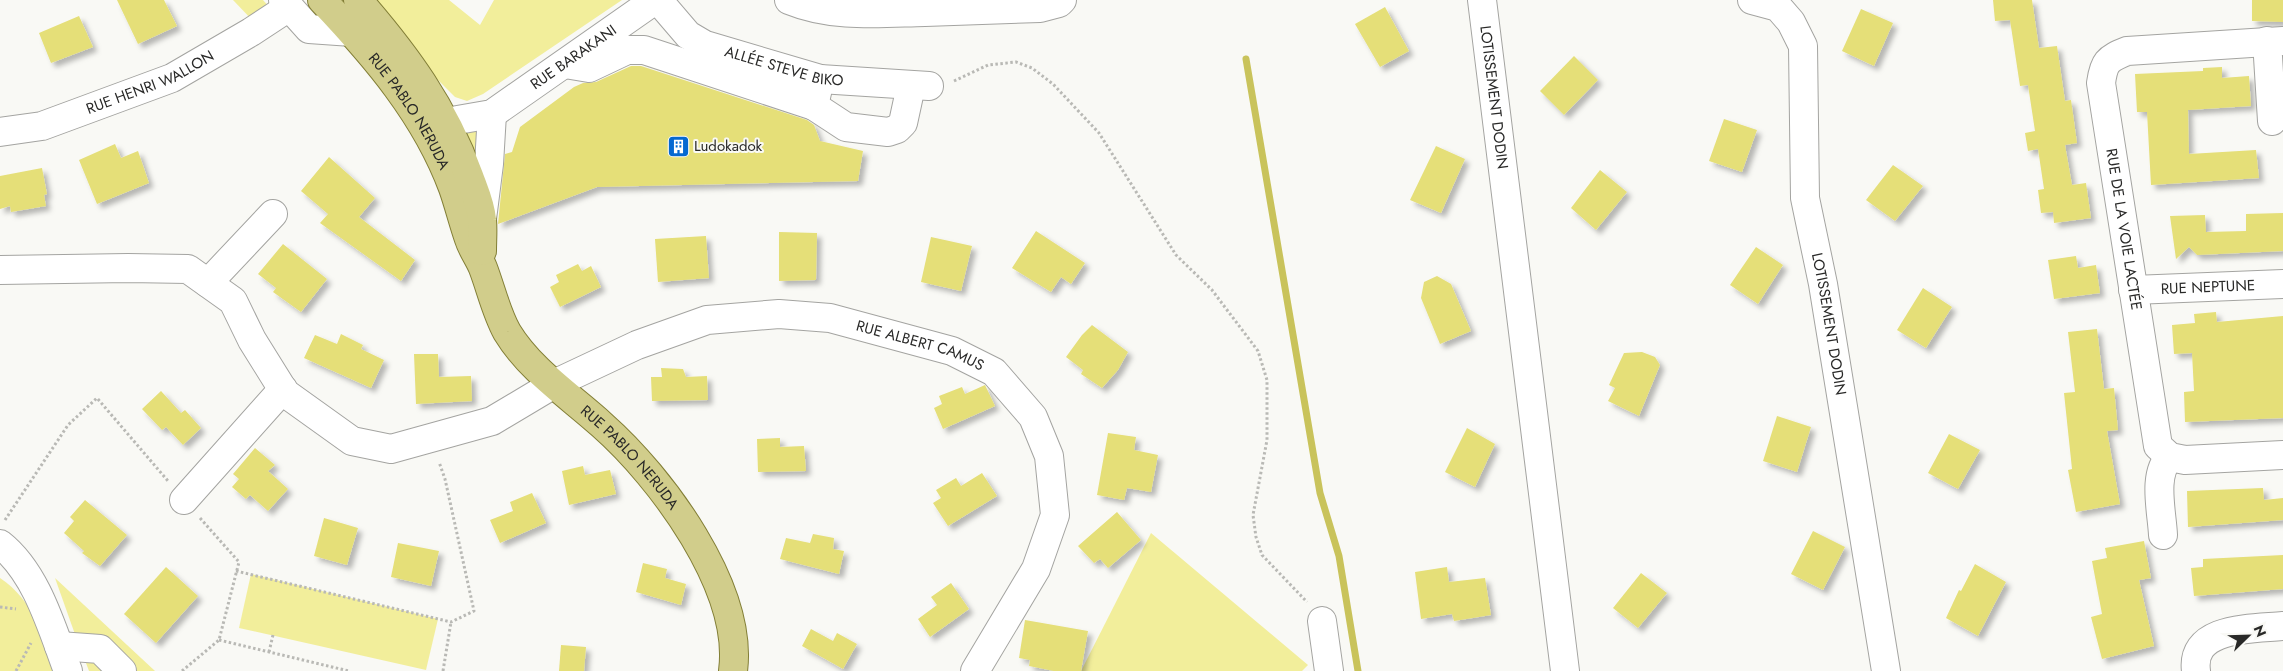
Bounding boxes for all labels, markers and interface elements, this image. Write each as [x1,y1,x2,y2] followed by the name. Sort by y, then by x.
[526,19,621,95] street label: RUE BARAKANI
[1474,24,1514,170] street label: LOTISSEMENT DODIN
[722,40,844,91] street label: ALLÉE STEVE BIKO
[83,45,218,120] street label: RUE HENRI WALLON
[363,48,455,173] street label: RUE PABLO NERUDA
[666,134,690,158] building icon: Ludokadok
[694,135,763,157] place label: Ludokadok
[2100,147,2147,312] street label: RUE DE LA VOIE LACTÉE
[1806,251,1852,397] street label: LOTISSEMENT DODIN
[2160,274,2256,300] street label: RUE NEPTUNE
[854,315,988,376] street label: RUE ALBERT CAMUS
[576,400,684,514] street label: RUE PABLO NERUDA
[2223,611,2273,661] north arrow
[2249,622,2271,640] text: N

